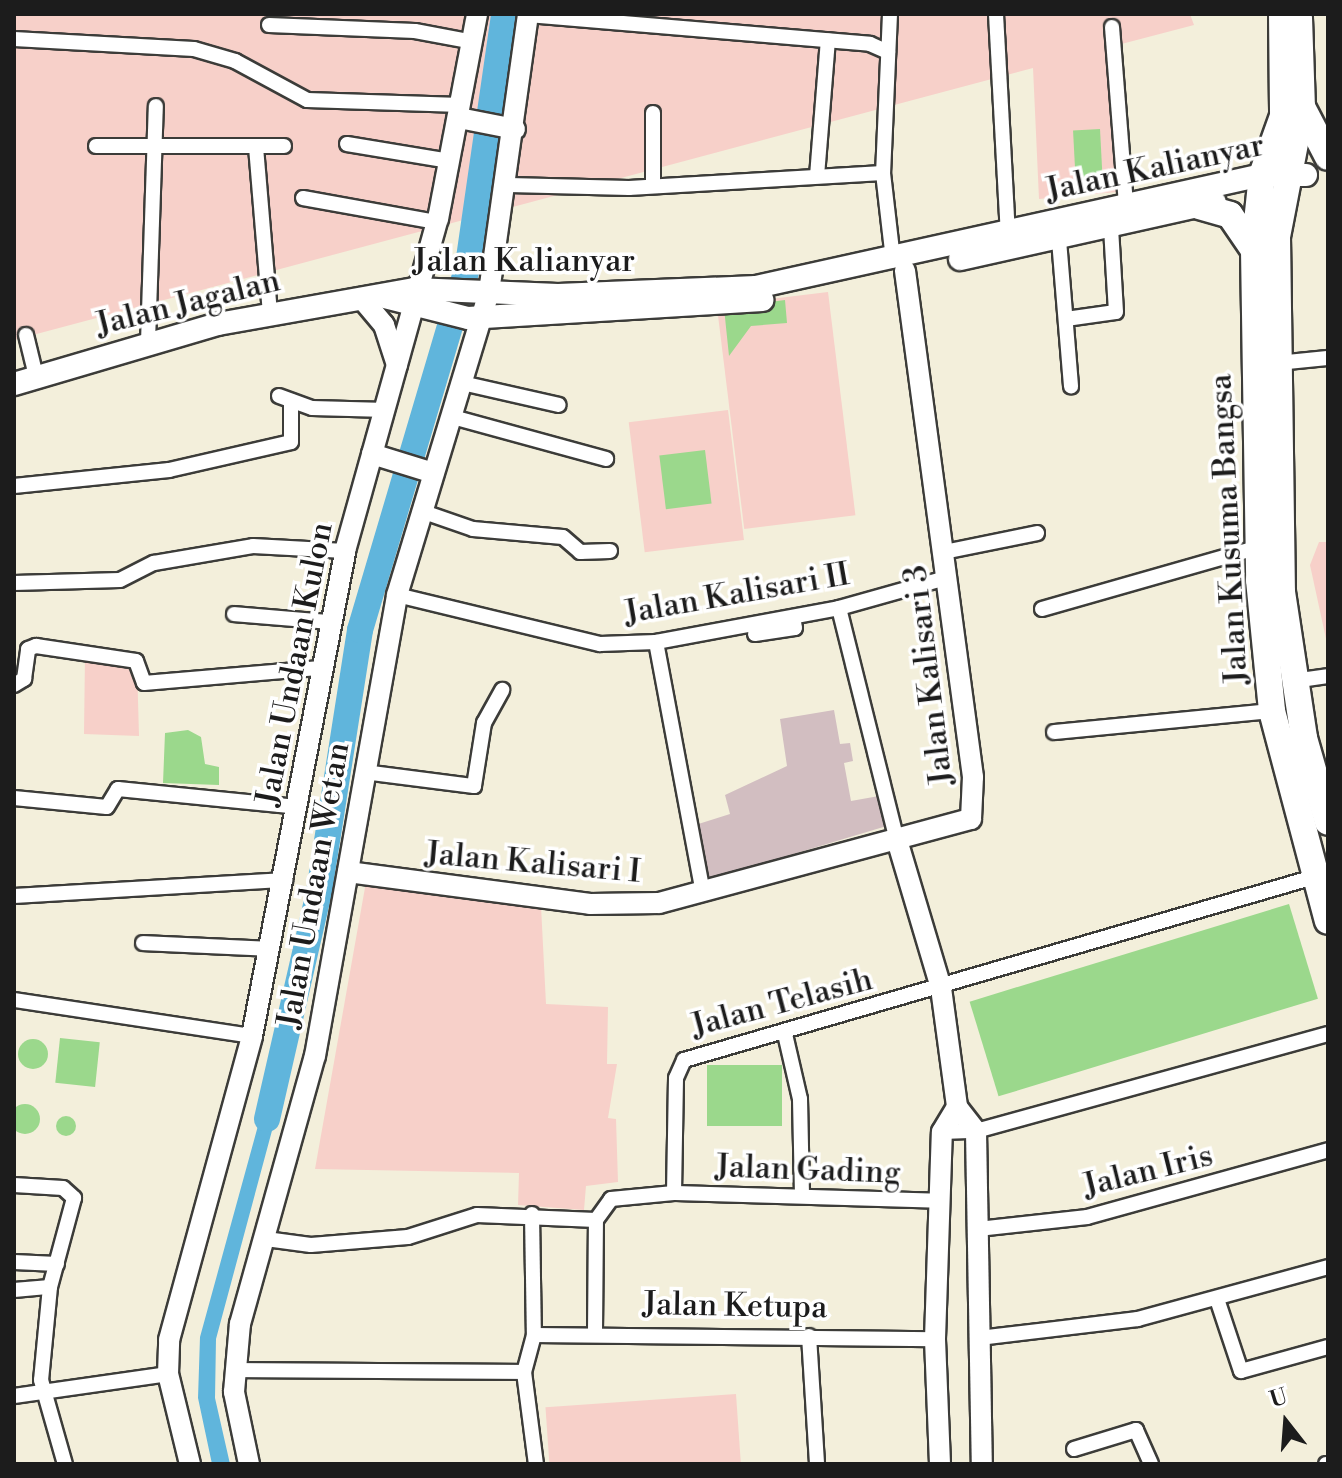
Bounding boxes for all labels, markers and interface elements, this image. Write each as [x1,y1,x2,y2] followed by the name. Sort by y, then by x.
[1042,126,1268,210] street label: Jalan Kalianyar
[413,242,635,280] street label: Jalan Kalianyar
[92,262,284,344] street label: Jalan Jagalan
[1202,373,1256,685] street label: Jalan Kusuma Bangsa
[249,519,341,809] street label: Jalan Undaan Kulon
[621,555,853,633] street label: Jalan Kalisari II
[896,563,962,787] street label: Jalan Kalisari 3
[270,739,358,1031] street label: Jalan Undaan Wetan
[424,834,642,892] street label: Jalan Kalisari I
[687,960,877,1046] street label: Jalan Telasih
[1079,1136,1217,1206] street label: Jalan Iris
[715,1148,901,1192] street label: Jalan Gading
[642,1285,828,1327] street label: Jalan Ketupa
[1246,1382,1326,1462] north arrow
[1267,1383,1291,1414] text: U

